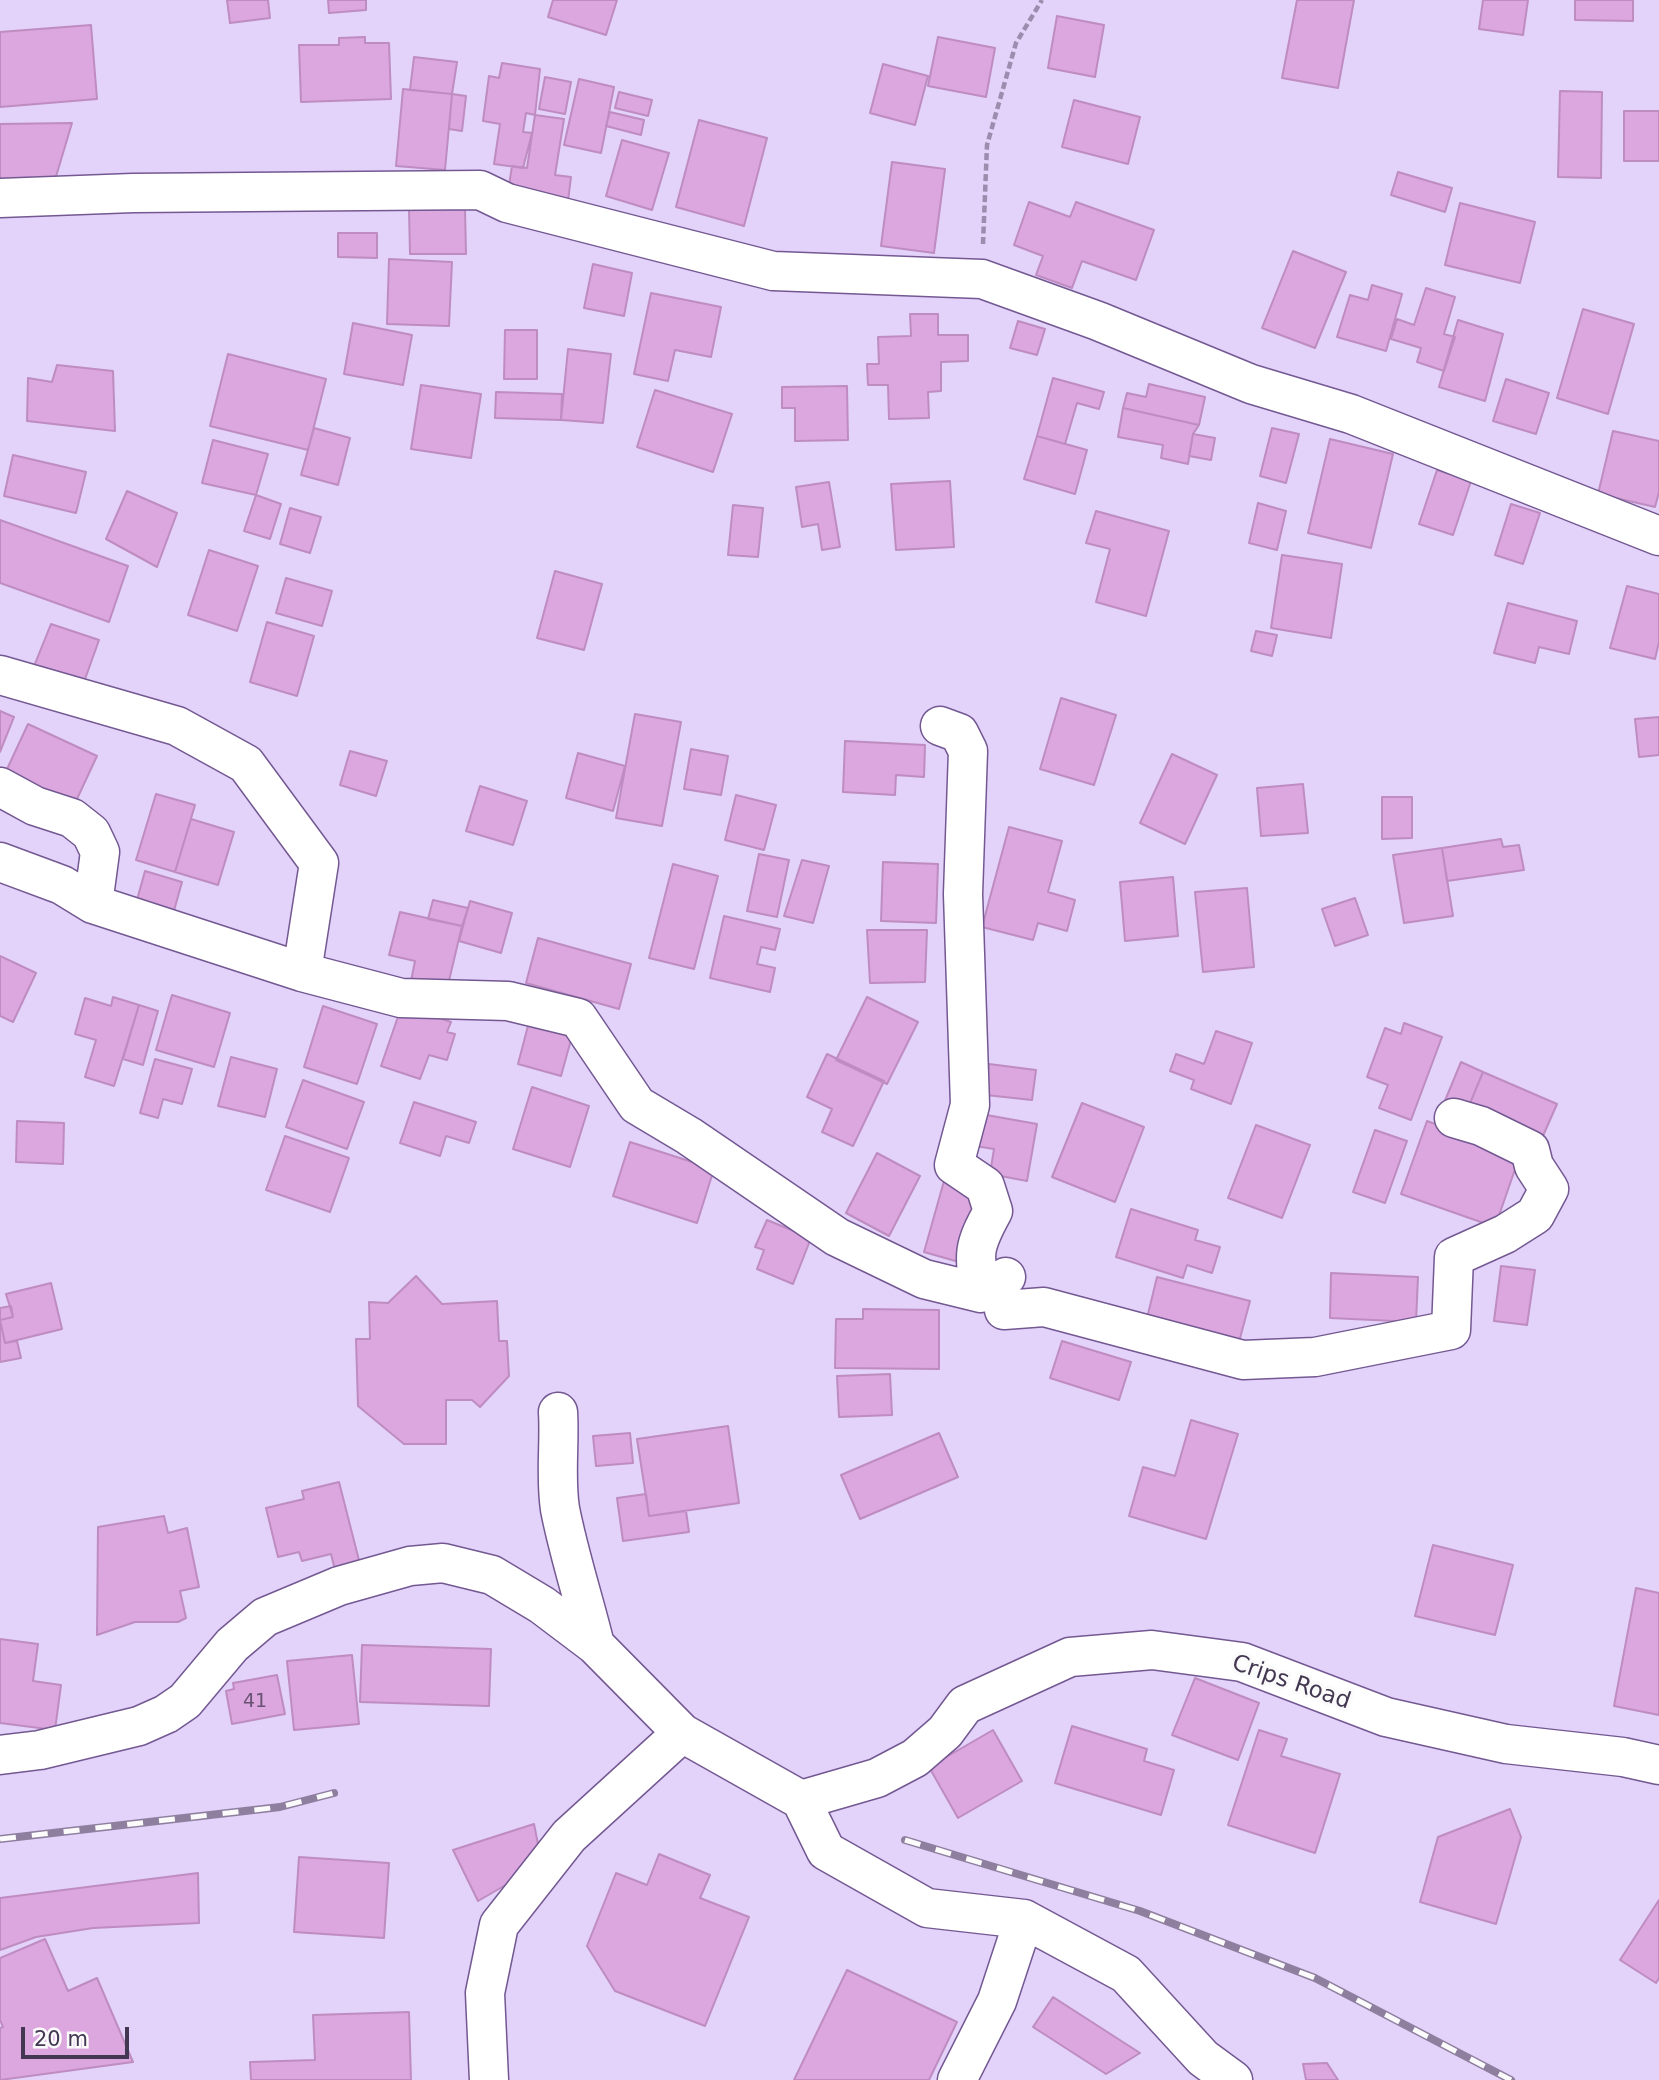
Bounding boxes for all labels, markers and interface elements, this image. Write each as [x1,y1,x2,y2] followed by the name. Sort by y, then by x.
[1228,1650,1354,1716] street label: Crips Road
[243,1691,267,1713] house number: 41
[24,2014,133,2058] scale bar
[34,2027,88,2051] text: 20 m

